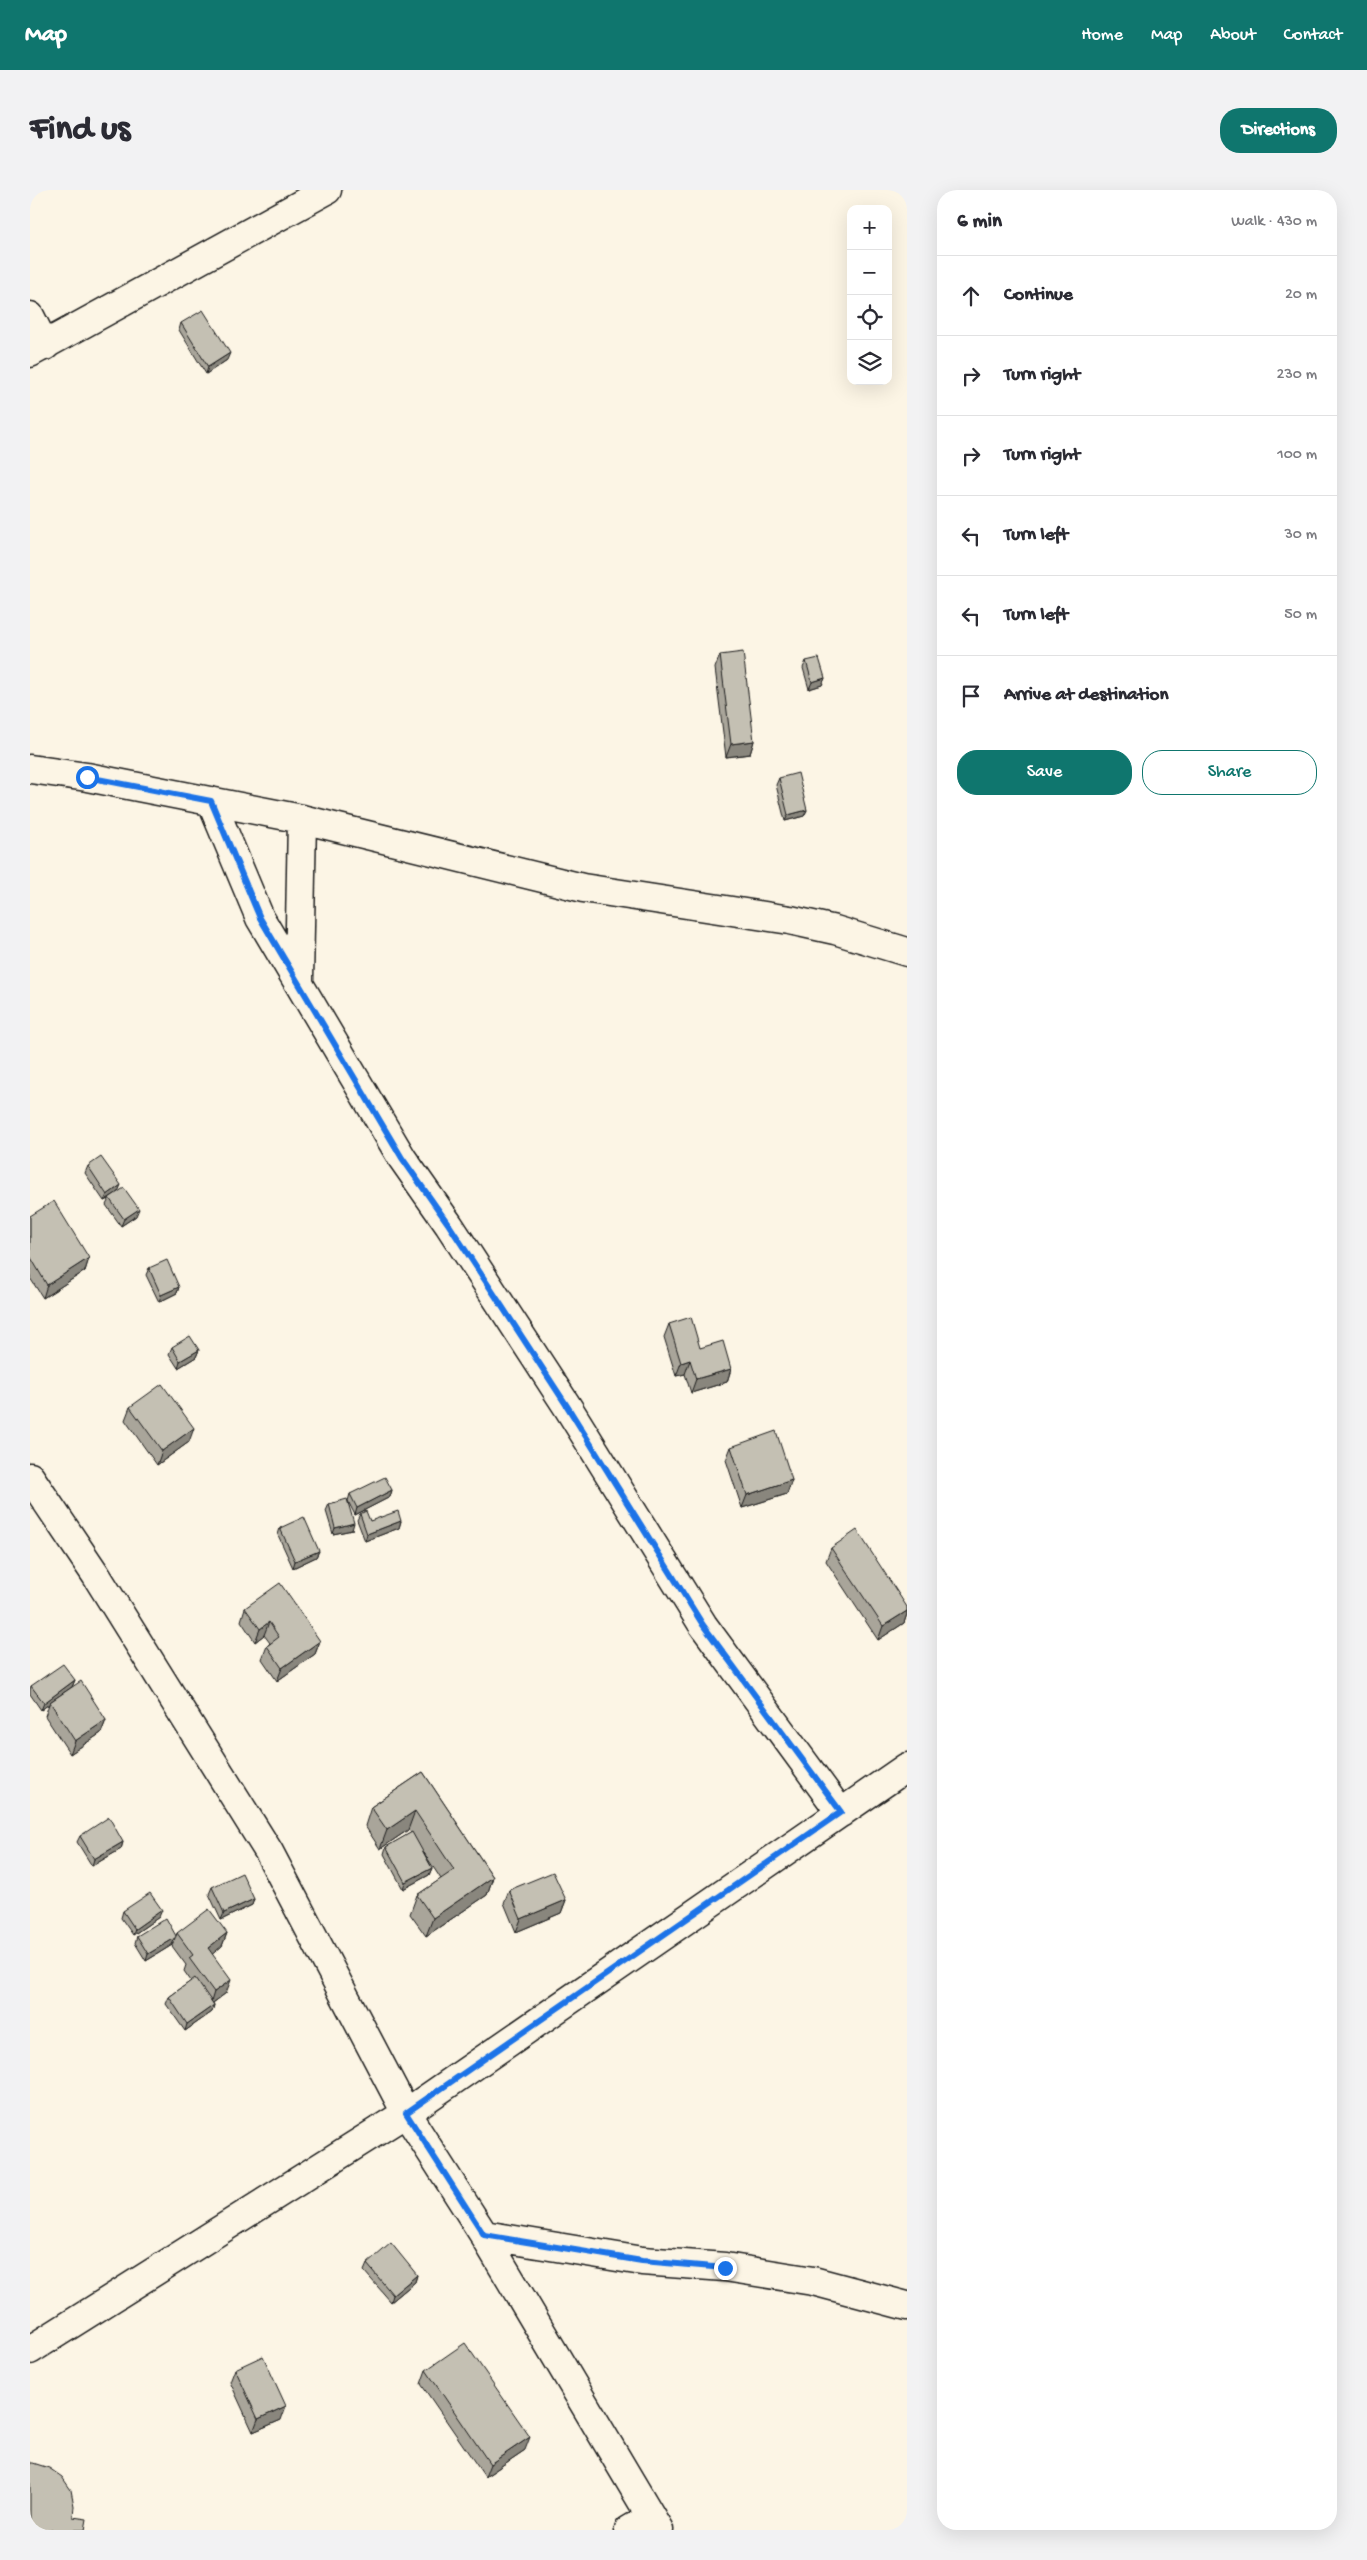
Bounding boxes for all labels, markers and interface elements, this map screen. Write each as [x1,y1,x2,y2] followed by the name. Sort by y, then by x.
[25,21,67,50] text: Map
[1081,25,1123,46] text: Home
[1151,25,1182,46] text: Map
[1210,25,1256,46] text: About
[1284,25,1342,46] text: Contact
[1220,108,1337,153] button: Directions
[30,110,130,151] text: Find us
[847,205,892,385] map controls
[847,205,892,250] button: +
[957,210,1002,235] text: 6 min
[1231,213,1317,232] text: Walk · 430 m
[847,250,892,295] button: −
[957,282,985,310] icon: ahead
[1004,284,1073,307] text: Continue
[1285,286,1317,305] text: 20 m
[847,295,892,340] button: locate
[847,340,892,385] button: layers
[957,362,985,390] icon: right
[1004,364,1080,387] text: Turn right
[1277,366,1317,385] text: 230 m
[957,442,985,470] icon: right
[1004,444,1080,467] text: Turn right
[1277,446,1317,465] text: 100 m
[957,522,985,550] icon: left
[1004,524,1068,547] text: Turn left
[1284,526,1317,545] text: 30 m
[957,602,985,630] icon: left
[1004,604,1068,627] text: Turn left
[1284,606,1317,625] text: 50 m
[957,682,985,710] icon: arrive
[1004,684,1168,707] text: Arrive at destination
[957,750,1132,795] button: Save
[1142,750,1317,795] button: Share
[76,766,99,789] route start
[714,2257,737,2280] route end

